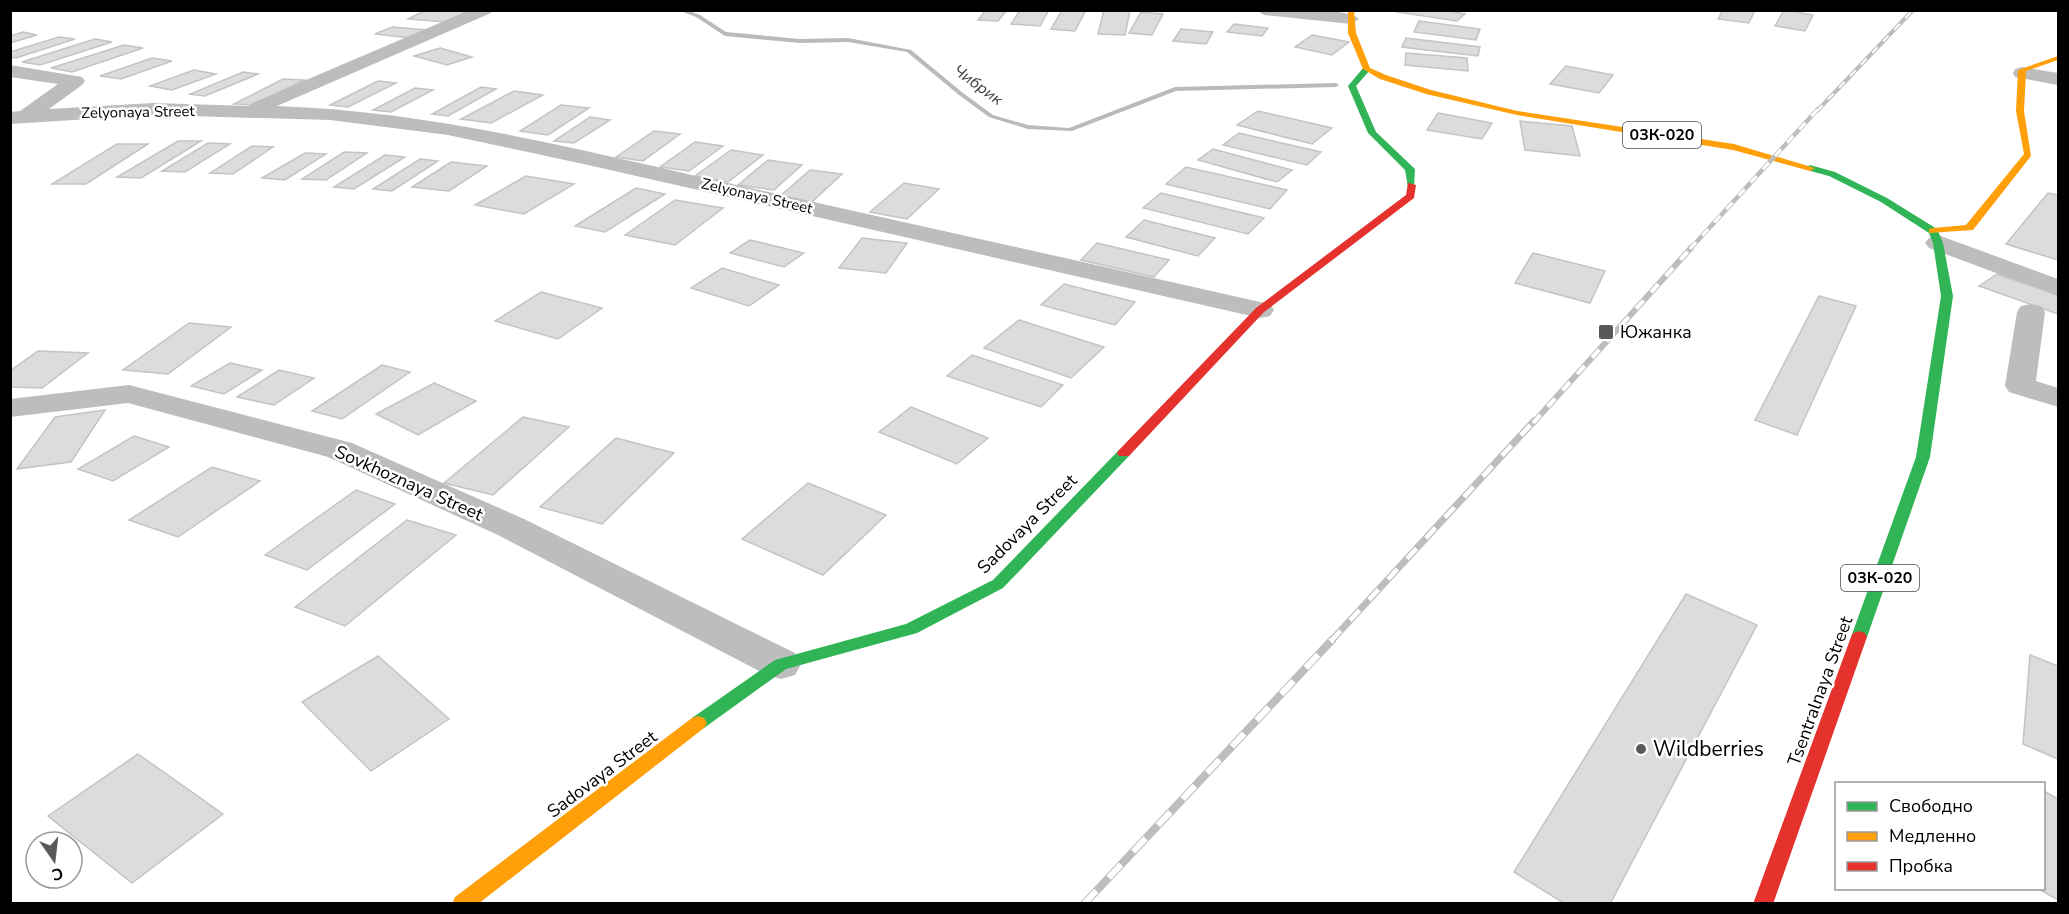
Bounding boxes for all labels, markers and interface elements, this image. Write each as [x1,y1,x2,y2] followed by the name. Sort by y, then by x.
[949,60,1008,111] water label: Чибрик
[81,101,196,123] street label: Zelyonaya Street
[1623,122,1701,148] road number: 03К-020
[699,173,815,219] street label: Zelyonaya Street
[1620,320,1692,344] place label: Южанка
[1597,323,1615,341] marker: Южанка
[331,440,487,527] street label: Sovkhoznaya Street
[972,468,1083,579] street label: Sadovaya Street
[1841,565,1919,591] road number: 03К-020
[1782,612,1858,769] street label: Tsentralnaya Street
[542,724,662,823] street label: Sadovaya Street
[1653,735,1764,763] place label: Wildberries
[1634,742,1648,756] marker: Wildberries
[1835,782,2045,890] legend
[1889,794,1973,818] text: Свободно
[1889,824,1976,848] text: Медленно
[24,830,84,890] north arrow
[1889,854,1953,878] text: Пробка
[49,862,65,886] text: С

